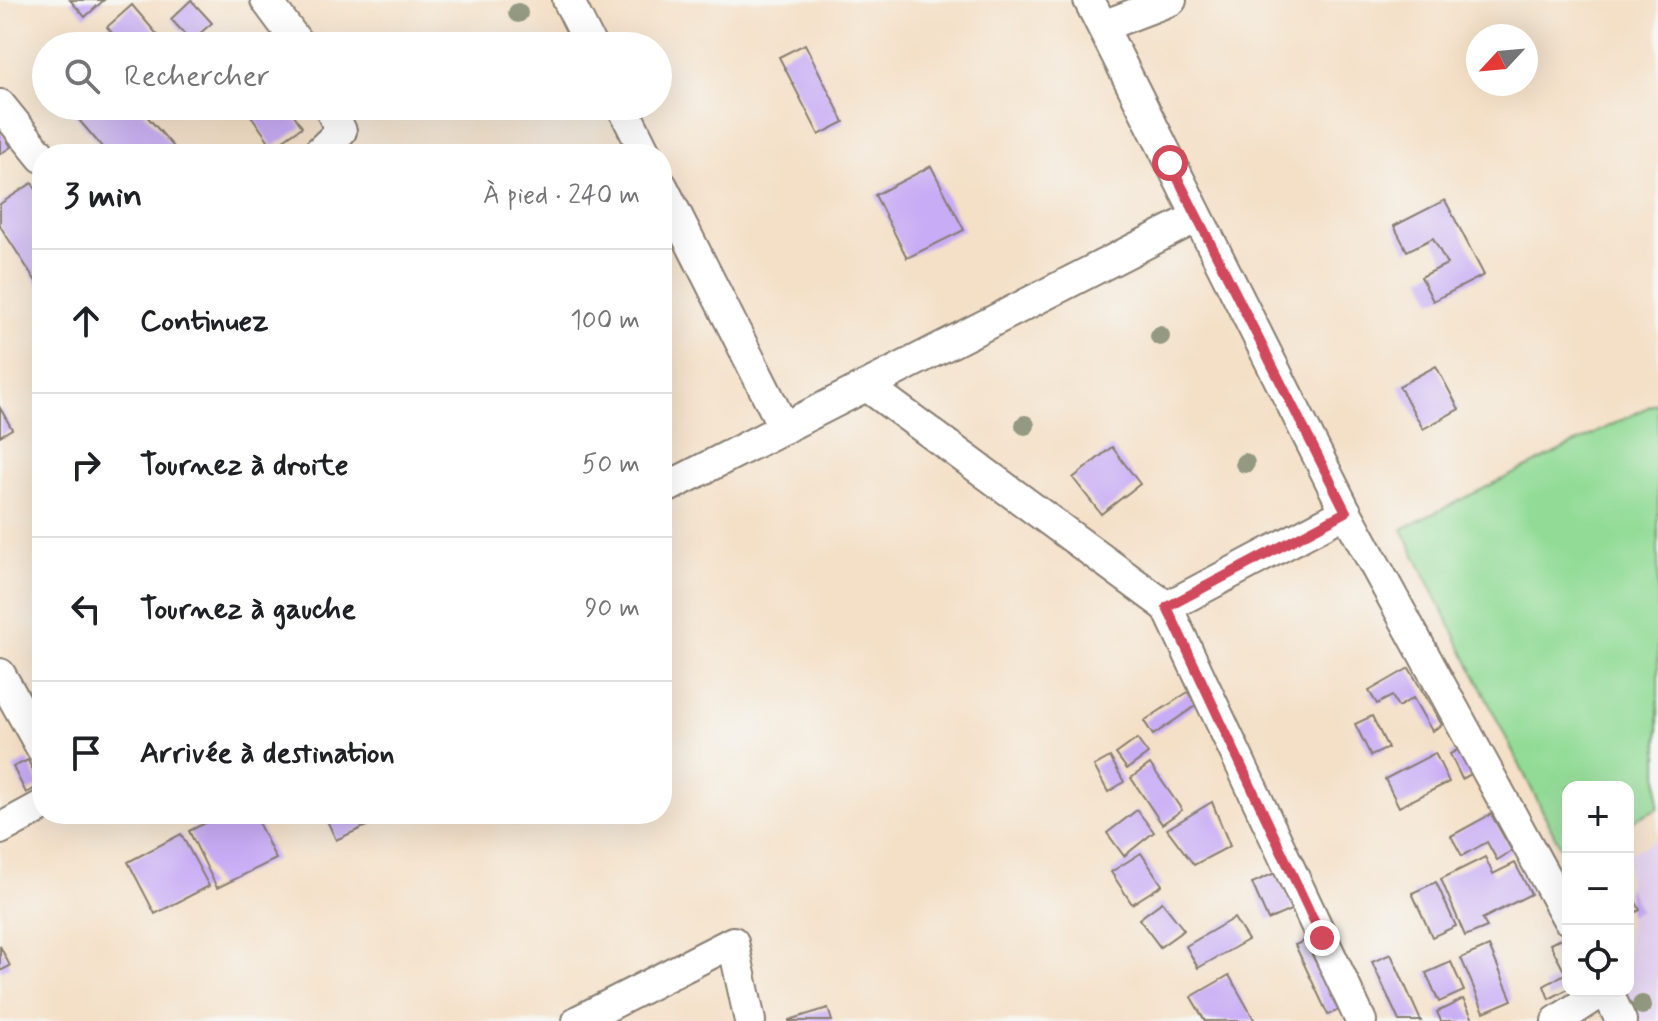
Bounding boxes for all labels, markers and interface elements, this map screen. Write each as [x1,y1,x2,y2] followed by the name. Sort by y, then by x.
[1466,24,1538,96] north arrow
[32,32,672,120] search box
[60,54,104,98] icon: search
[124,57,270,96] text: Rechercher
[1152,145,1188,181] route start
[64,174,142,219] text: 3 min
[483,179,640,213] text: À pied · 240 m
[64,299,108,343] icon: ahead
[140,302,269,341] text: Continuez
[570,304,640,338] text: 100 m
[64,443,108,487] icon: right
[140,446,349,485] text: Tournez à droite
[582,448,640,482] text: 50 m
[64,587,108,631] icon: left
[140,590,356,629] text: Tournez à gauche
[585,592,640,626] text: 90 m
[64,731,108,775] icon: arrive
[140,734,395,773] text: Arrivée à destination
[1562,781,1634,997] map controls
[1562,781,1634,853] button: +
[1562,853,1634,925] button: −
[1304,920,1340,956] route end
[1562,925,1634,997] button: locate

